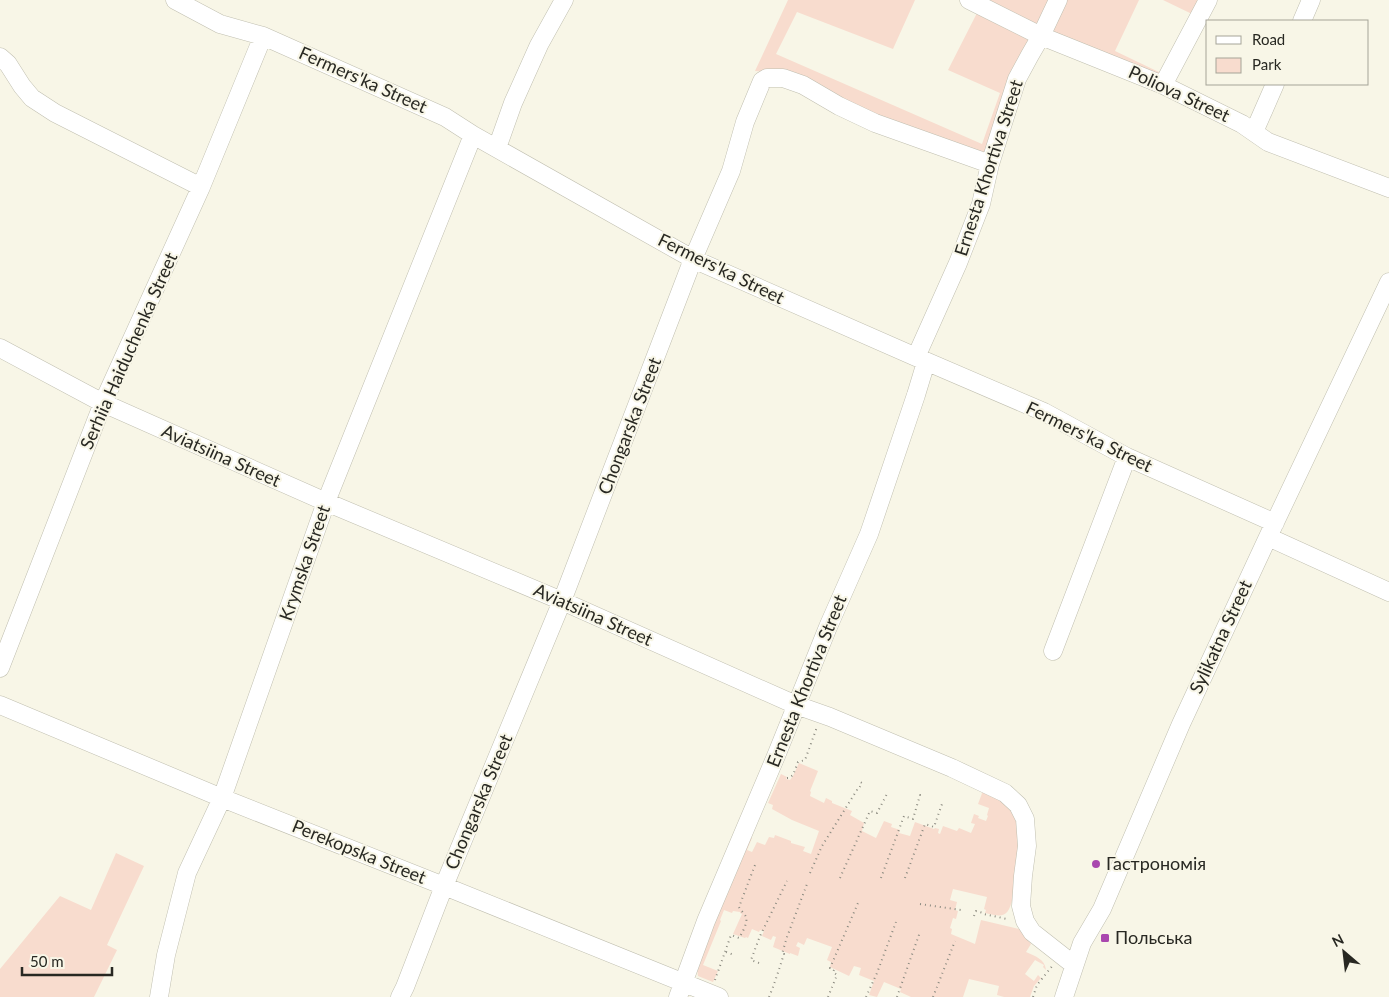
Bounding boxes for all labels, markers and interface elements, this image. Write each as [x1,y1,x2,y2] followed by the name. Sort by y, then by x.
[1206,20,1369,85] legend
[1252,30,1285,48] text: Road
[296,41,431,117] street label: Fermers'ka Street
[1252,55,1282,73] text: Park
[1125,60,1234,126] street label: Poliova Street
[949,76,1027,259] street label: Ernesta Khortiva Street
[655,228,789,308] street label: Fermers'ka Street
[75,248,182,452] street label: Serhiia Haiduchenka Street
[593,354,666,497] street label: Chongarska Street
[1023,396,1157,476] street label: Fermers'ka Street
[159,419,285,491] street label: Aviatsiina Street
[274,502,334,623] street label: Krymska Street
[1184,576,1256,697] street label: Sylikatna Street
[531,578,657,650] street label: Aviatsiina Street
[761,591,851,770] street label: Ernesta Khortiva Street
[440,730,517,873] street label: Chongarska Street
[289,814,430,888] street label: Perekopska Street
[1106,852,1206,874] place label: Гастрономія
[1090,858,1102,870] marker: Гастрономія
[1115,926,1193,948] place label: Польська
[1319,927,1369,977] north arrow
[1329,930,1346,950] text: N
[1099,932,1111,944] marker: Польська
[22,944,112,976] scale bar
[30,952,64,970] text: 50 m

